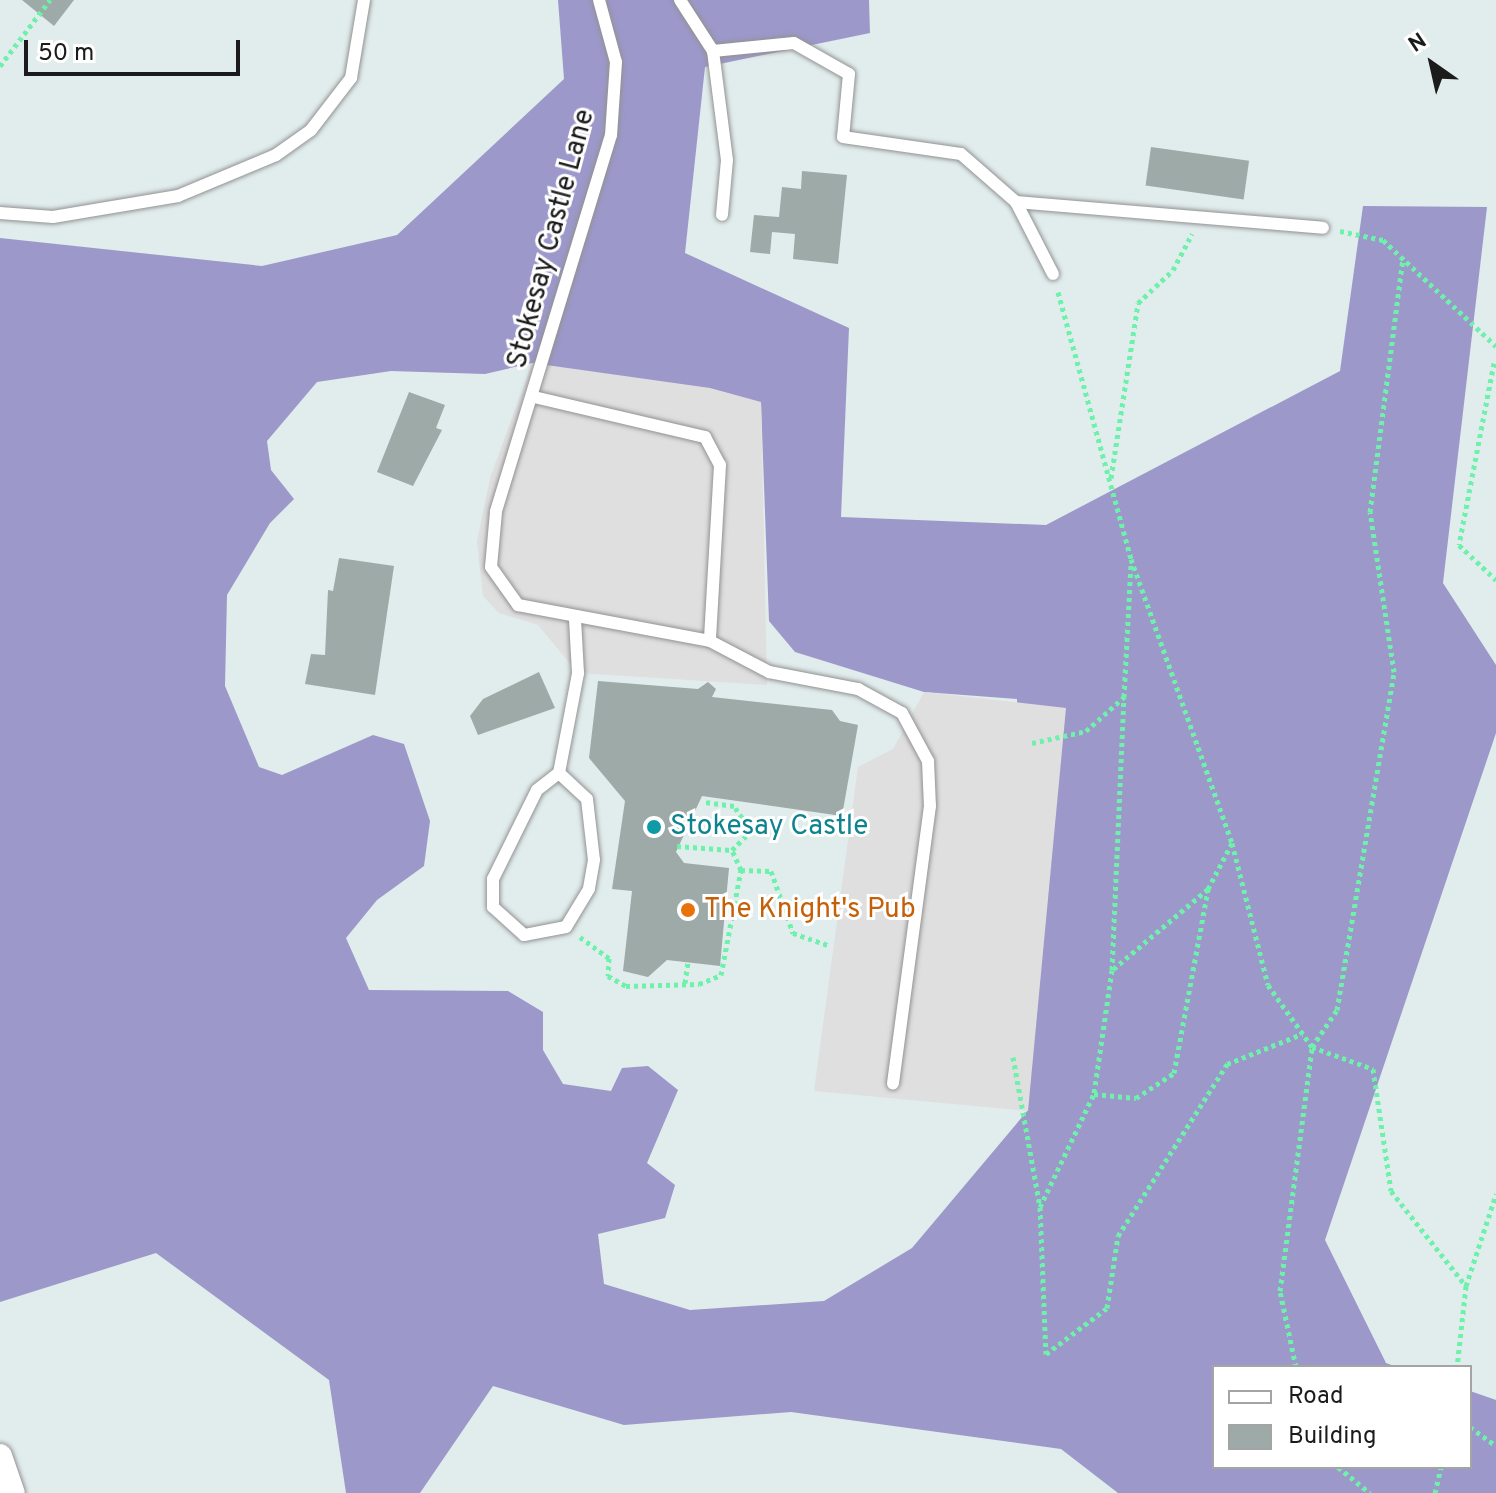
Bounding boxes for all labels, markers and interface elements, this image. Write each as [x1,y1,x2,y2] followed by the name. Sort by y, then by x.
[28,24,244,74] scale bar
[1392,24,1472,104] north arrow
[1404,28,1432,59] text: N
[38,39,94,69] text: 50 m
[501,106,603,372] street label: Stokesay Castle Lane
[670,810,868,844] place label: Stokesay Castle
[645,818,663,836] marker: Stokesay Castle
[704,893,916,927] place label: The Knight's Pub
[679,901,697,919] marker: The Knight's Pub
[1212,1365,1472,1469] legend
[1288,1382,1344,1412] text: Road
[1288,1422,1377,1452] text: Building

